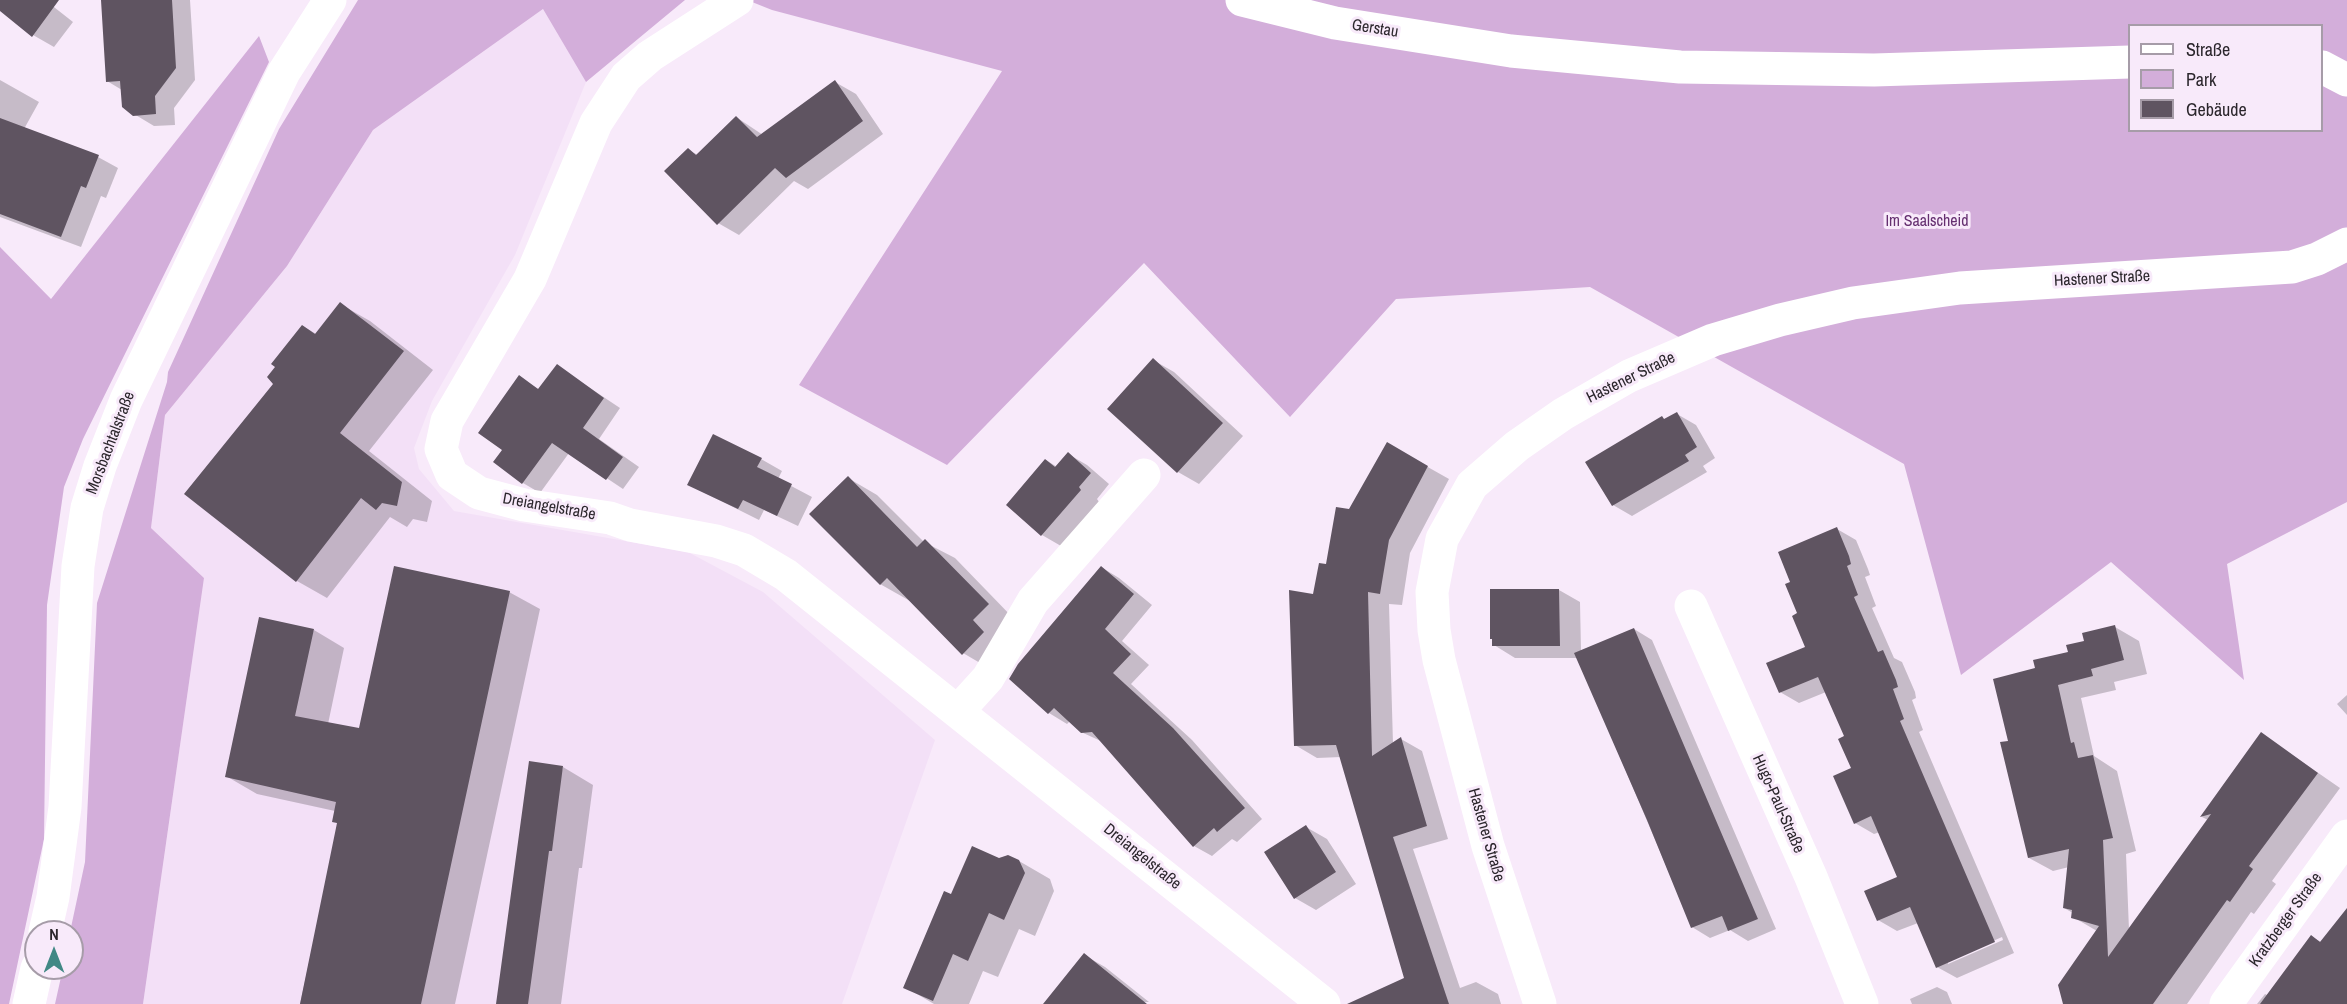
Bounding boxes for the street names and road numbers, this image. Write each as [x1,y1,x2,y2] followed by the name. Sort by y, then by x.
[1350,16,1400,42] street label: Gerstau
[2053,267,2151,291] street label: Hastener Straße
[1584,348,1678,408] street label: Hastener Straße
[83,389,139,497] street label: Morsbachtalstraße
[501,489,597,525] street label: Dreiangelstraße
[1748,752,1808,856] street label: Hugo-Paul-Straße
[1464,786,1508,884] street label: Hastener Straße
[1099,820,1185,894] street label: Dreiangelstraße
[2245,869,2327,971] street label: Kratzberger Straße

